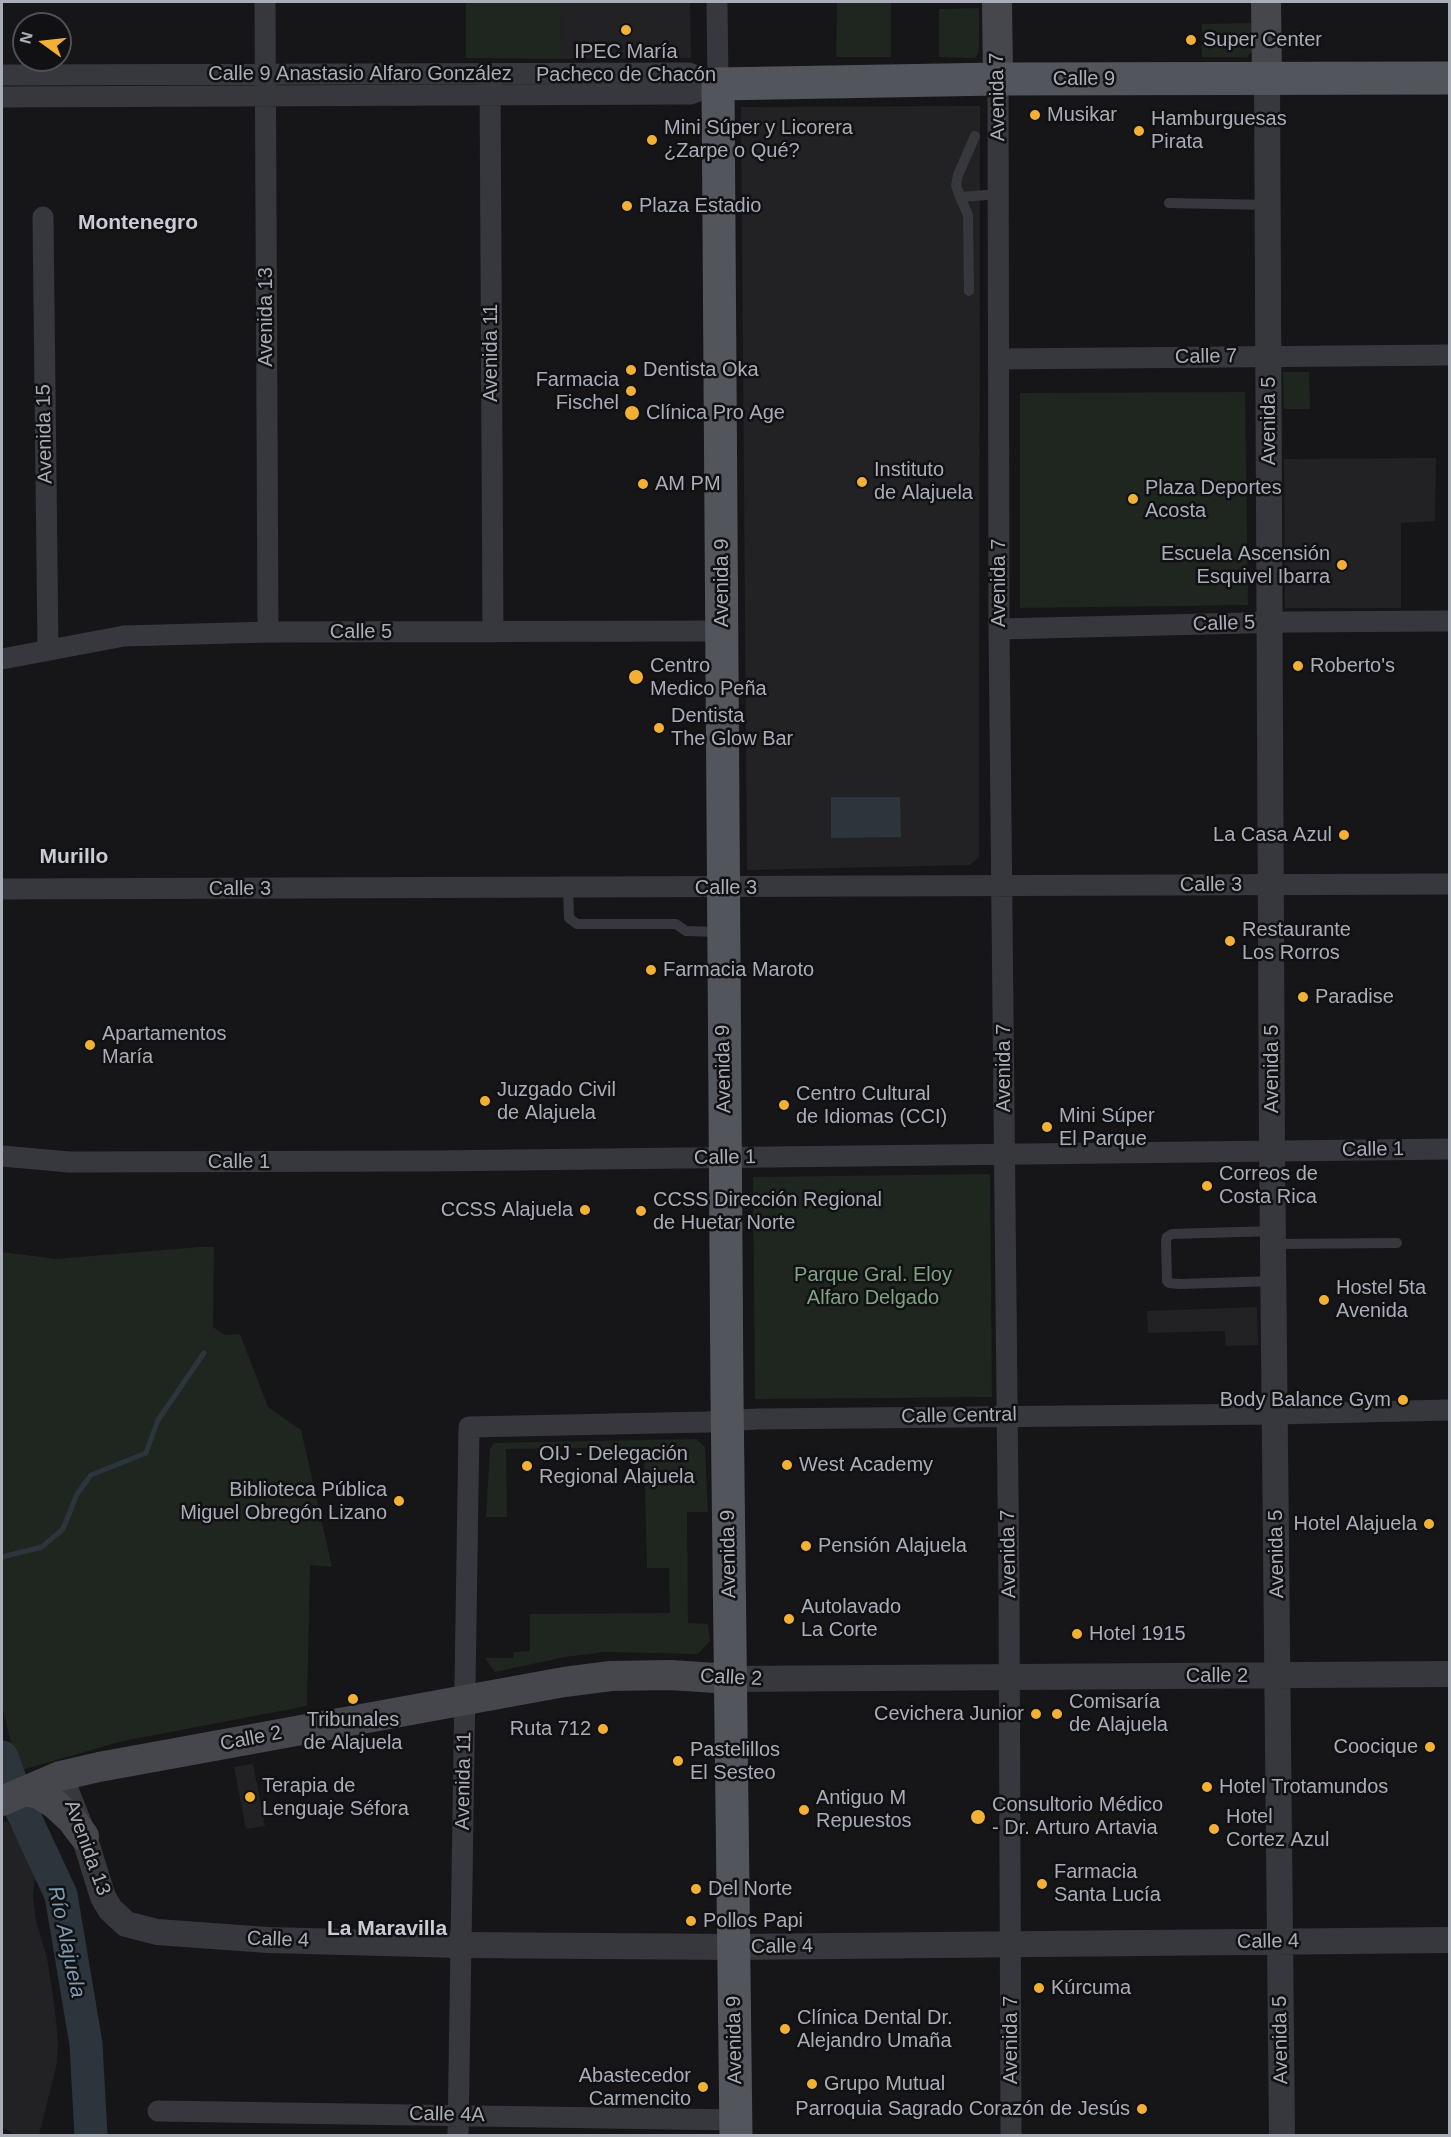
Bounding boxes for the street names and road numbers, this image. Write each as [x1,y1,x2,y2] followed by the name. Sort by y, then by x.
[985,53,1011,141] street label: Avenida 7
[208,62,512,86] street label: Calle 9 Anastasio Alfaro González
[1053,67,1115,91] street label: Calle 9
[254,267,278,367] street label: Avenida 13
[479,304,503,402] street label: Avenida 11
[1175,344,1237,370] street label: Calle 7
[1257,377,1281,465] street label: Avenida 5
[32,384,58,484] street label: Avenida 15
[710,539,734,627] street label: Avenida 9
[987,539,1011,627] street label: Avenida 7
[1192,611,1256,637] street label: Calle 5
[330,620,392,644] street label: Calle 5
[1180,873,1242,897] street label: Calle 3
[695,876,757,900] street label: Calle 3
[209,877,271,901] street label: Calle 3
[992,1024,1016,1112] street label: Avenida 7
[711,1025,737,1113] street label: Avenida 9
[1260,1025,1284,1113] street label: Avenida 5
[1342,1137,1404,1163] street label: Calle 1
[694,1145,756,1171] street label: Calle 1
[208,1150,270,1174] street label: Calle 1
[901,1403,1017,1429] street label: Calle Central
[716,1510,742,1598] street label: Avenida 9
[996,1510,1022,1598] street label: Avenida 7
[1264,1510,1290,1598] street label: Avenida 5
[699,1664,763,1692] street label: Calle 2
[1186,1664,1248,1688] street label: Calle 2
[218,1721,284,1757] street label: Calle 2
[451,1732,477,1830] street label: Avenida 11
[59,1797,115,1899] street label: Avenida 13
[246,1927,310,1953] street label: Calle 4
[1237,1929,1299,1955] street label: Calle 4
[751,1934,813,1960] street label: Calle 4
[722,1996,748,2084] street label: Avenida 9
[999,1996,1023,2084] street label: Avenida 7
[1268,1996,1294,2084] street label: Avenida 5
[409,2102,485,2128] street label: Calle 4A

